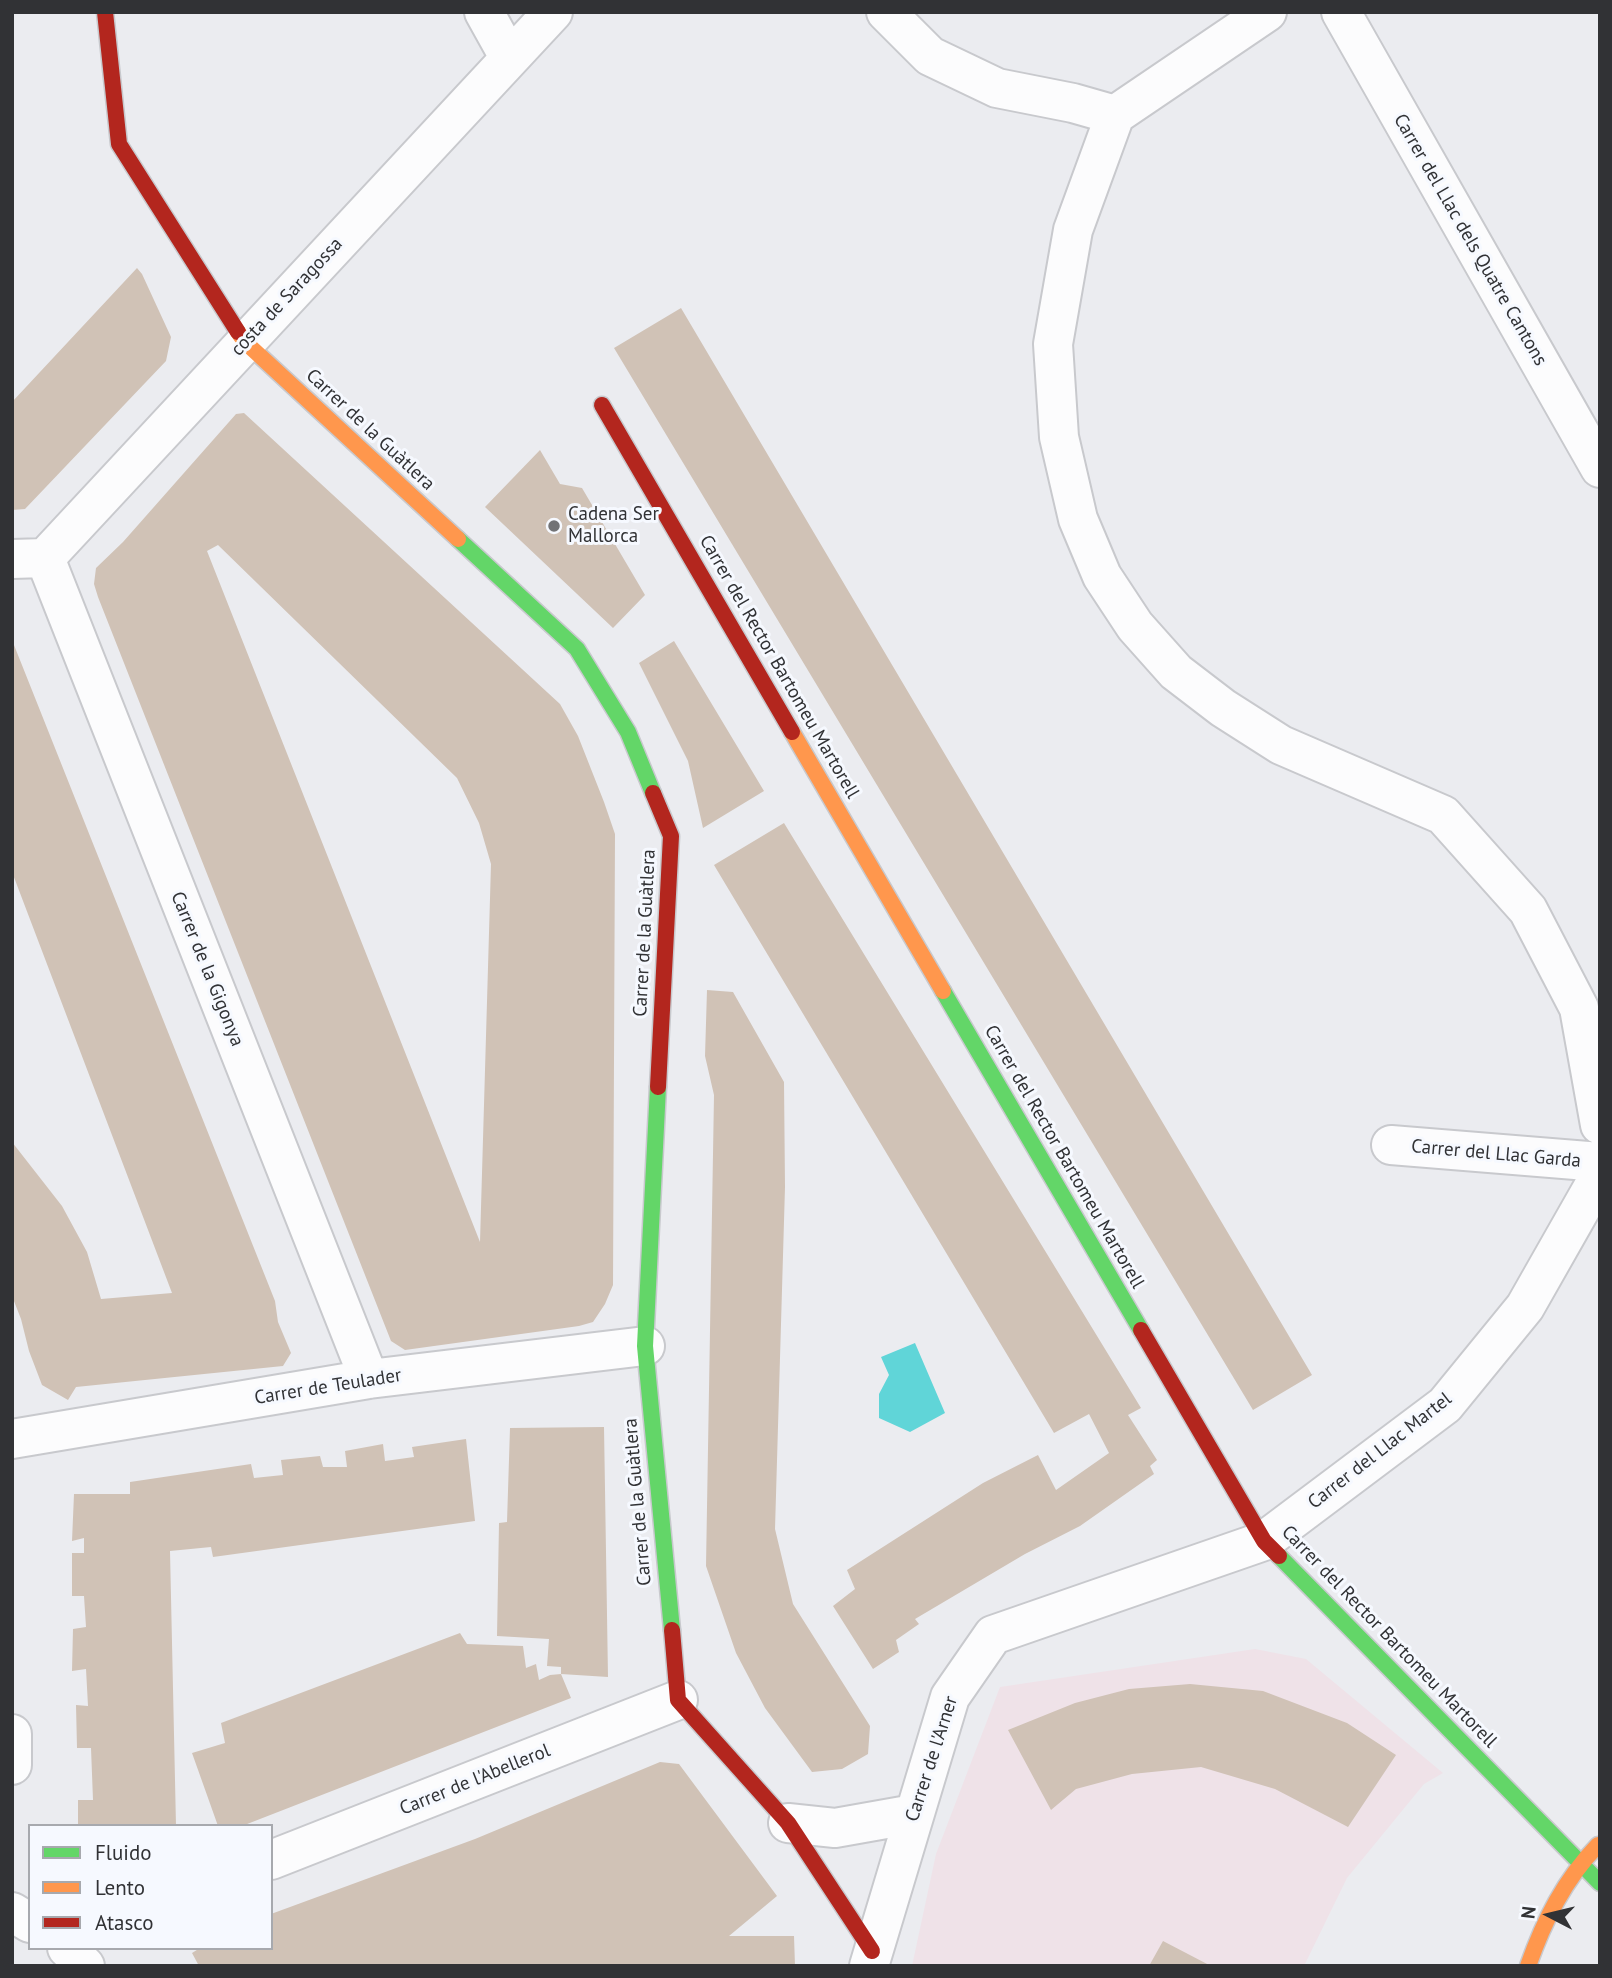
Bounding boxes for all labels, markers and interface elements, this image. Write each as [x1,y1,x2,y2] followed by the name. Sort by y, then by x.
[1388,110,1552,370] street label: Carrer del Llac dels Quatre Cantons
[226,233,348,361] street label: costa de Saragossa
[301,364,439,496] street label: Carrer de la Guàtlera
[568,504,659,548] place label: Cadena Ser Mallorca
[546,518,562,534] marker: Cadena Ser Mallorca
[694,531,864,803] street label: Carrer del Rector Bartomeu Martorell
[629,849,661,1017] street label: Carrer de la Guàtlera
[166,888,248,1050] street label: Carrer de la Gigonya
[979,1021,1149,1293] street label: Carrer del Rector Bartomeu Martorell
[1410,1135,1582,1173] street label: Carrer del Llac Garda
[253,1364,403,1410] street label: Carrer de Teulader
[1304,1388,1456,1514] street label: Carrer del Llac Martel
[619,1417,657,1587] street label: Carrer de la Guàtlera
[1276,1521,1502,1753] street label: Carrer del Rector Bartomeu Martorell
[901,1693,963,1825] street label: Carrer de l'Arner
[396,1739,554,1821] street label: Carrer de l'Abellerol
[28,1824,273,1950] legend
[95,1839,152,1866] text: Fluido
[95,1874,145,1901] text: Lento
[1514,1880,1584,1950] north arrow
[1515,1905,1541,1920] text: N
[95,1909,154,1936] text: Atasco

